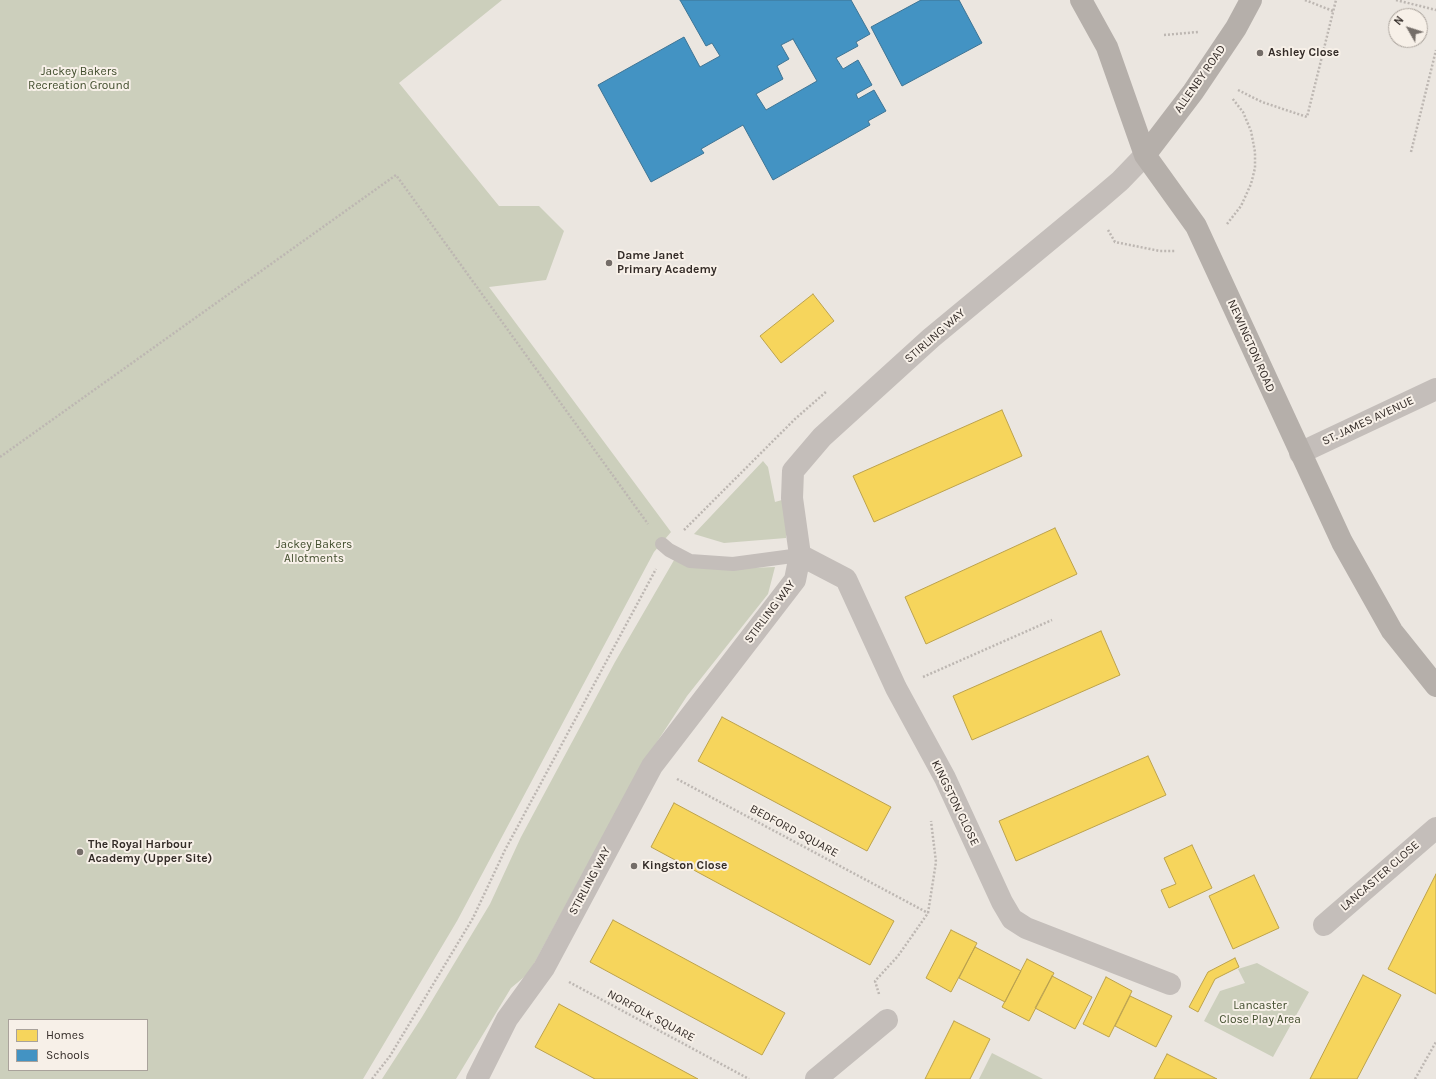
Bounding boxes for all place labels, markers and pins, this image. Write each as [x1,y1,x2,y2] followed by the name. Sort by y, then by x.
[1268,46,1339,60] place label: Ashley Close
[1255,48,1265,58] marker: Ashley Close
[617,249,717,277] place label: Dame Janet Primary Academy
[604,258,614,268] marker: Dame Janet Primary Academy
[88,838,212,866] place label: The Royal Harbour Academy (Upper Site)
[75,847,85,857] marker: The Royal Harbour Academy (Upper Site)
[642,859,727,873] place label: Kingston Close
[629,861,639,871] marker: Kingston Close

